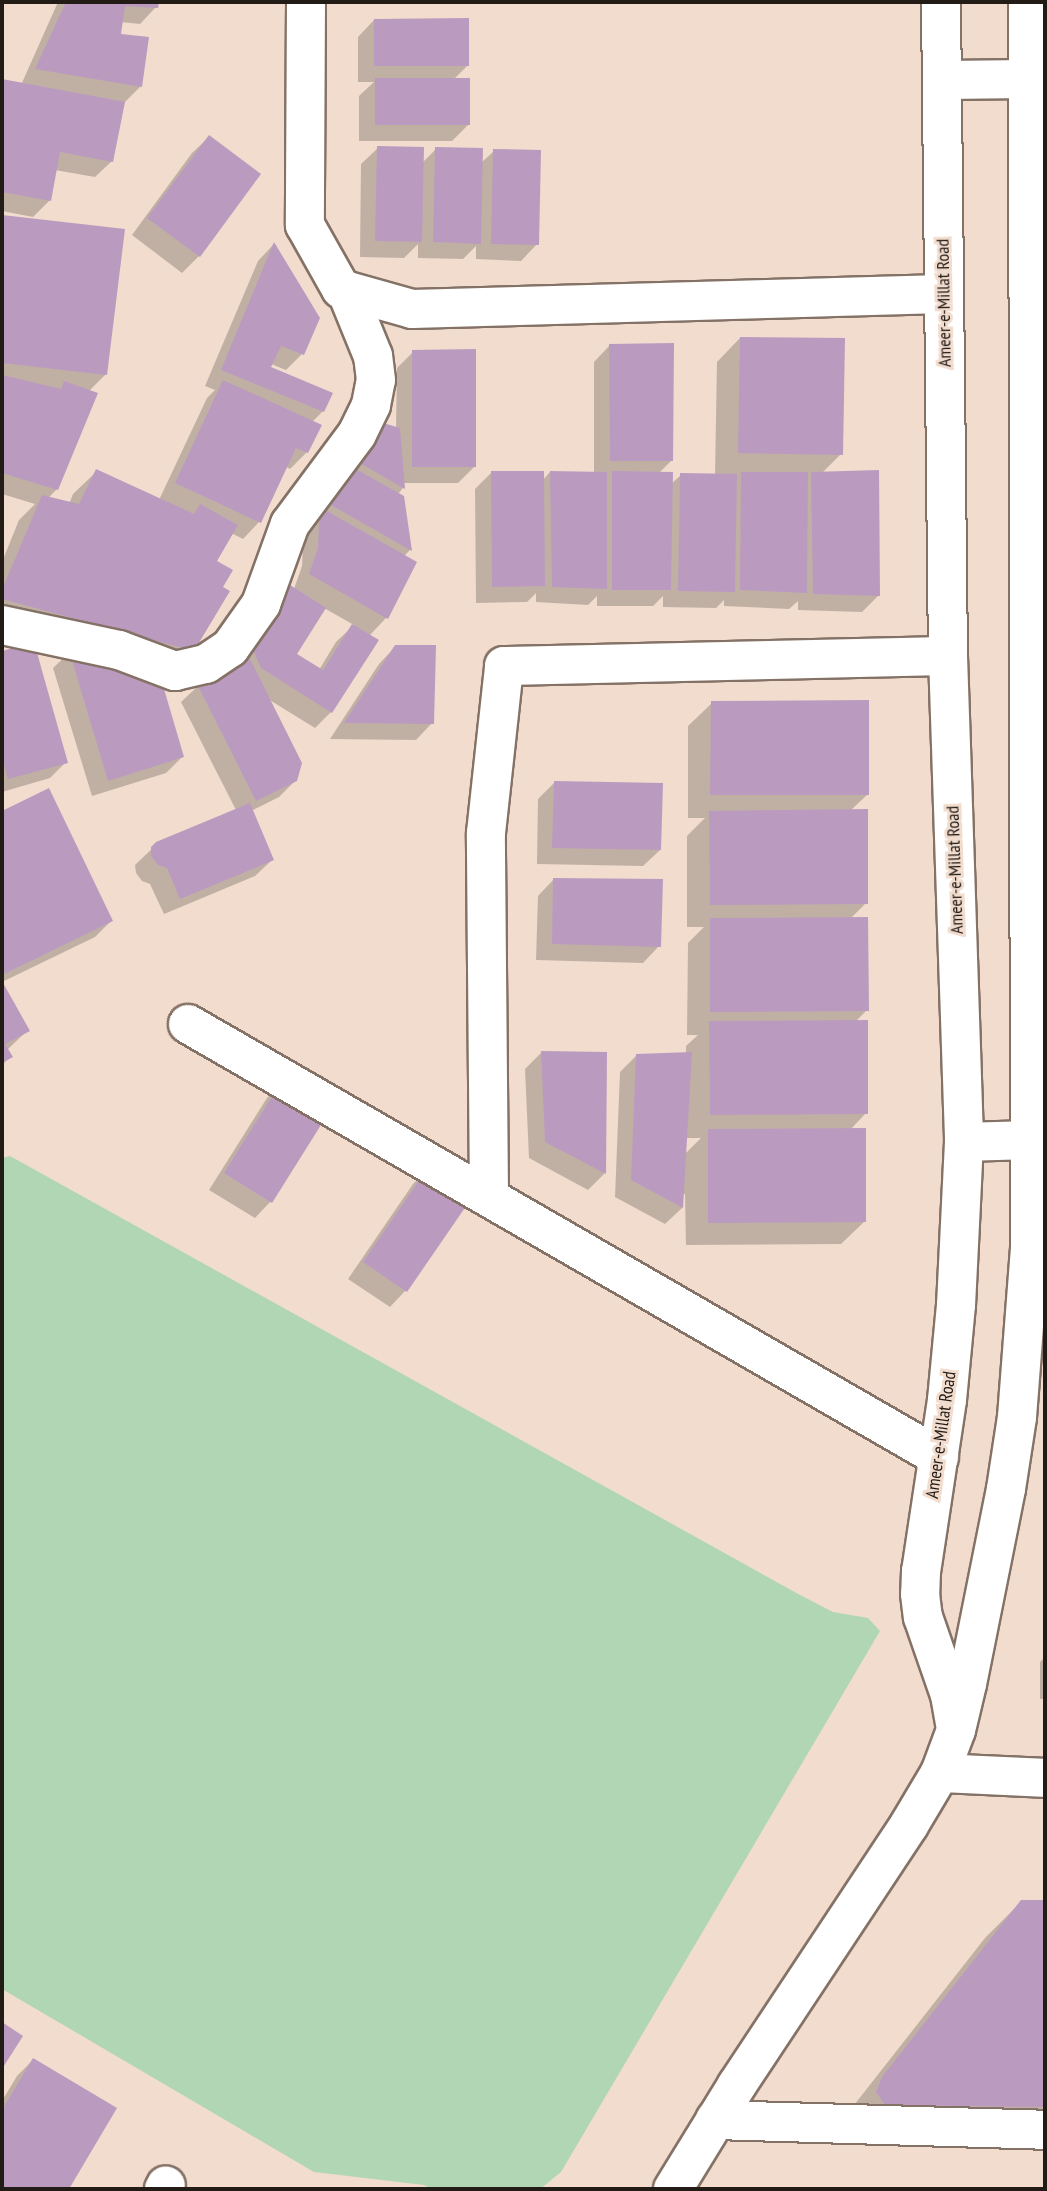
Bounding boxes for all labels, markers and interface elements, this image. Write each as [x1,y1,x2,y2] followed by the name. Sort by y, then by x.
[932,239,956,367] street label: Ameer-e-Millat Road
[942,806,968,934] street label: Ameer-e-Millat Road
[921,1370,961,1500] street label: Ameer-e-Millat Road

